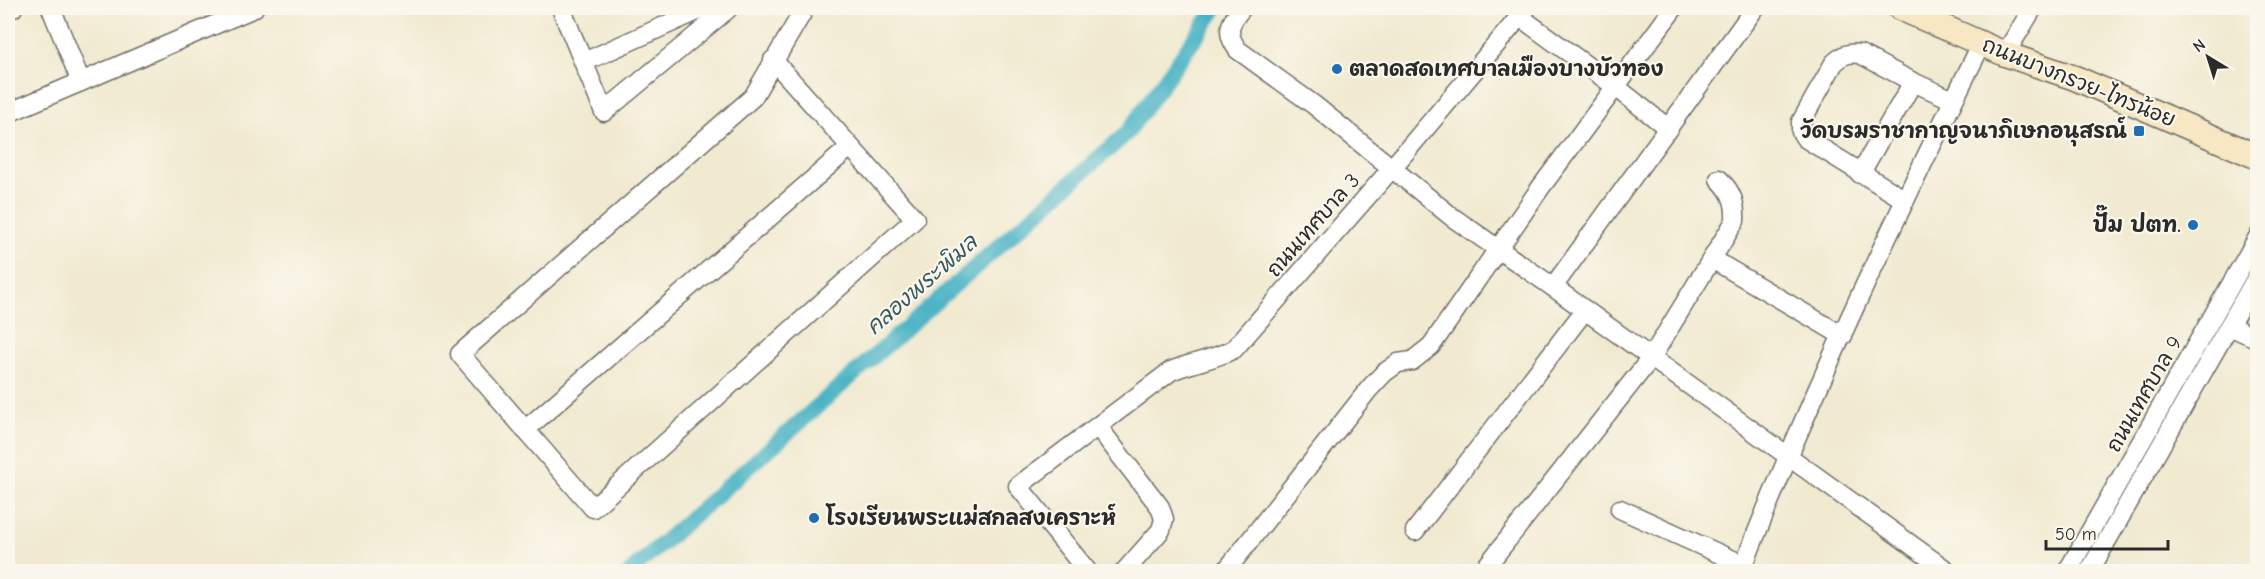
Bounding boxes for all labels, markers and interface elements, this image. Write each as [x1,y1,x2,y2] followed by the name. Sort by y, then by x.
[2178,27,2238,87] north arrow
[1979,31,2180,132] street label: ถนนบางกรวย-ไทรน้อย
[2190,36,2209,56] text: N
[1349,55,1664,81] place label: ตลาดสดเทศบาลเมืองบางบัวทอง
[1330,62,1344,76] marker: ตลาดสดเทศบาลเมืองบางบัวทอง
[1800,116,2127,147] place label: วัดบรมราชากาญจนาภิเษกอนุสรณ์
[2132,124,2146,138] marker: วัดบรมราชากาญจนาภิเษกอนุสรณ์
[1262,168,1364,282] street label: ถนนเทศบาล 3
[2093,204,2181,237] place label: ปั๊ม ปตท.
[2186,218,2200,232] marker: ปั๊ม ปตท.
[861,228,984,340] water label: คลองพระพิมล
[2101,332,2187,456] street label: ถนนเทศบาล 9
[825,503,1116,530] place label: โรงเรียนพระแม่สกลสงเคราะห์
[807,511,821,525] marker: โรงเรียนพระแม่สกลสงเคราะห์
[2046,513,2168,551] scale bar
[2055,524,2097,545] text: 50 m

